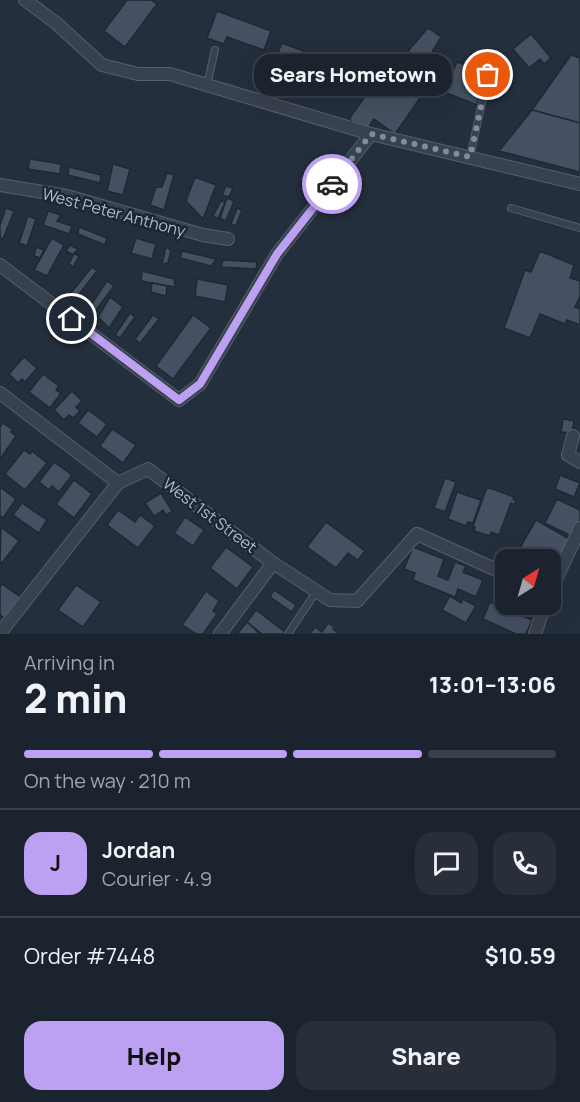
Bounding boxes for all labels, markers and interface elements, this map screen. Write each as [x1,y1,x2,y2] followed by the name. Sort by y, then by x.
[462,49,513,100] pin
[254,54,452,96] callout: Sears Hometown
[471,58,504,91] icon: bag
[270,61,436,88] text: Sears Hometown
[302,154,362,214] courier
[316,168,349,201] icon: car
[40,182,189,242] street label: West Peter Anthony
[46,293,97,344] pin
[55,302,88,335] icon: home
[158,472,262,558] street label: West 1st Street
[495,549,561,615] north arrow
[495,549,561,615] map controls
[24,649,115,676] text: Arriving in
[429,670,556,700] text: 13:01–13:06
[24,671,127,725] text: 2 min
[24,767,191,794] text: On the way · 210 m
[415,832,478,895] button: chat
[493,832,556,895] button: phone
[102,835,175,865] text: Jordan
[50,848,61,878] text: J
[102,865,212,892] text: Courier · 4.9
[24,941,155,971] text: Order #7448
[485,941,556,971] text: $10.59
[24,1021,284,1090] button: Help
[296,1021,556,1090] button: Share

